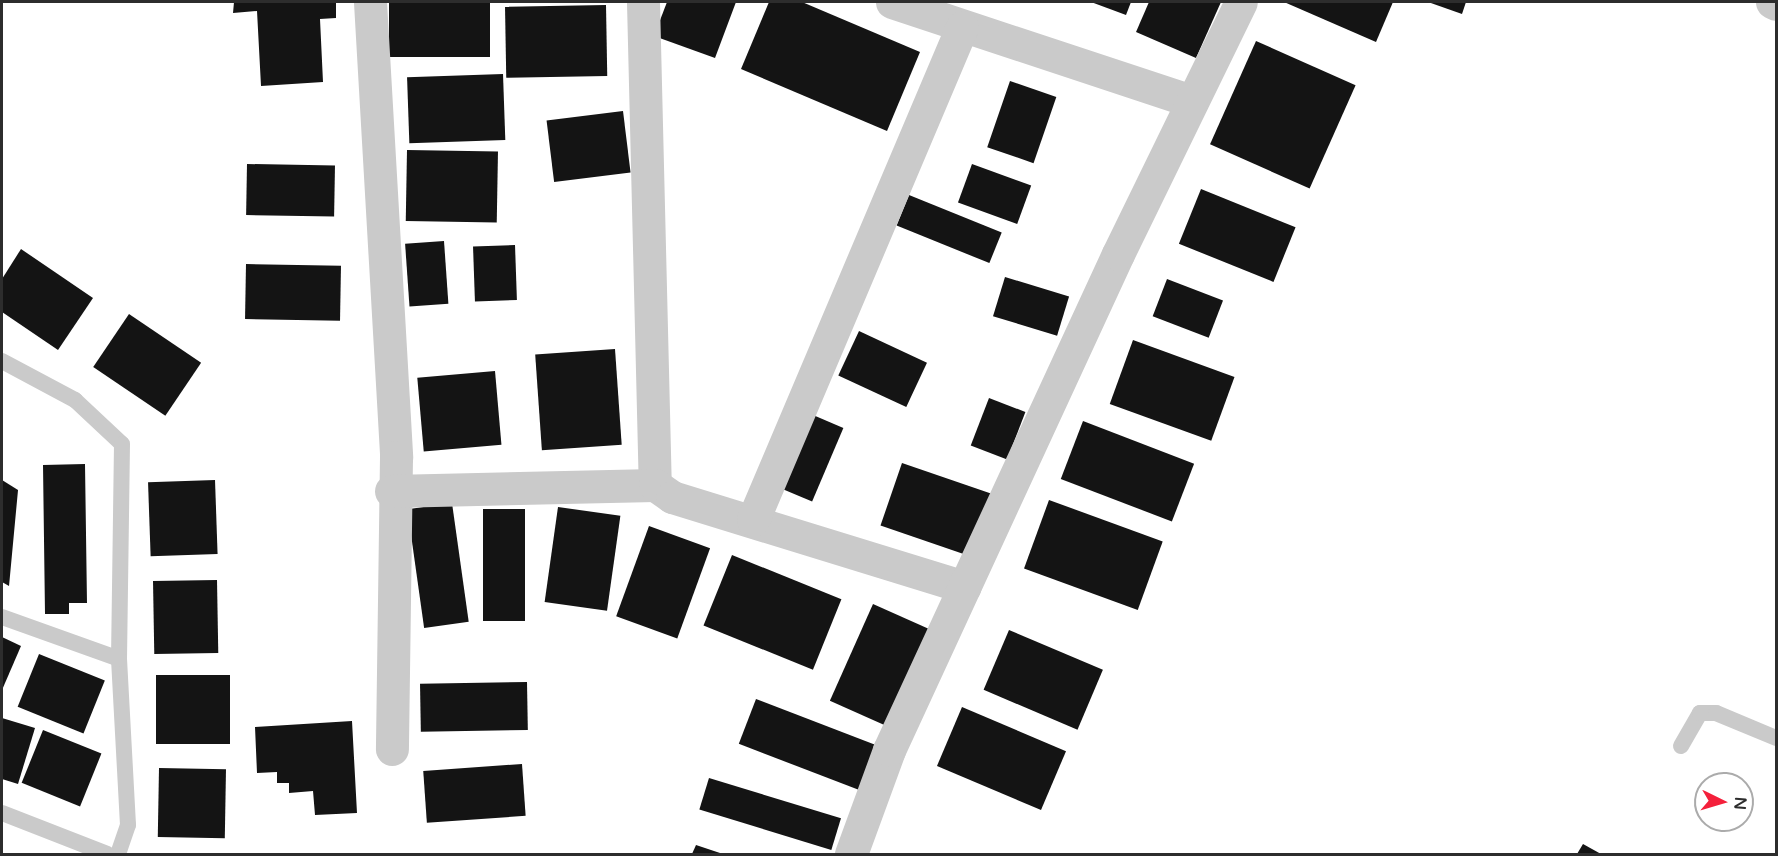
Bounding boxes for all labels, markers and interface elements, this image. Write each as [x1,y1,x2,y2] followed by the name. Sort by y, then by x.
[1694,772,1754,832] north arrow
[1729,796,1750,811] text: N

